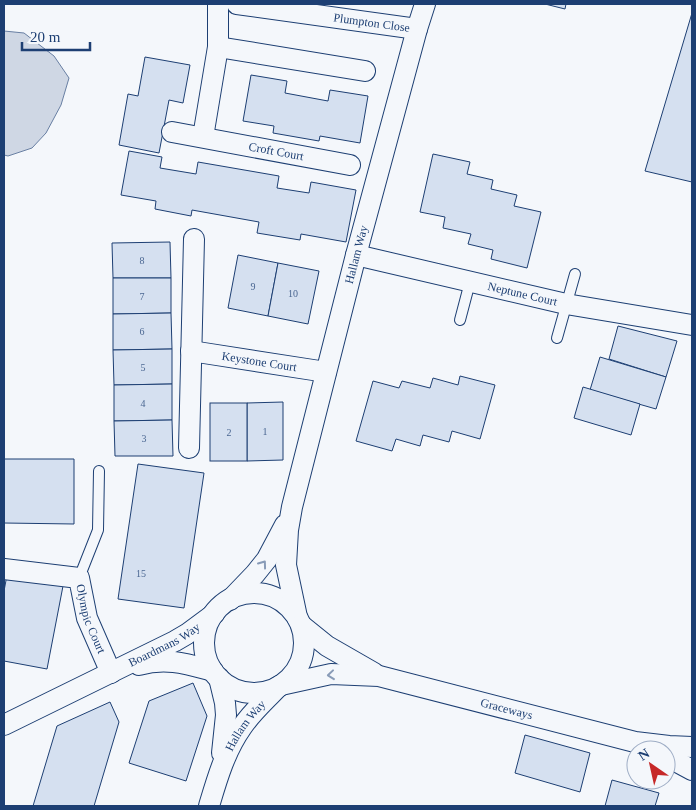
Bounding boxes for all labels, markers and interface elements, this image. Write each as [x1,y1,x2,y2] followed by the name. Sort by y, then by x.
[333,10,411,35] street label: Plumpton Close
[22,20,90,52] scale bar
[30,29,61,45] text: 20 m
[248,139,306,163] street label: Croft Court
[342,224,371,285] street label: Hallam Way
[140,255,145,266] house number: 8
[486,279,559,309] street label: Neptune Court
[251,281,256,292] house number: 9
[288,288,298,299] house number: 10
[140,291,145,302] house number: 7
[140,326,145,337] house number: 6
[221,349,298,374] street label: Keystone Court
[141,362,146,373] house number: 5
[141,398,146,409] house number: 4
[263,426,268,437] house number: 1
[227,427,232,438] house number: 2
[142,433,147,444] house number: 3
[257,560,266,570] one-way arrow
[136,568,146,579] house number: 15
[73,583,109,656] street label: Olympic Court
[126,620,203,670] street label: Boardmans Way
[326,669,334,680] one-way arrow
[479,695,534,722] street label: Graceways
[222,697,268,753] street label: Hallam Way
[626,740,676,790] north arrow
[636,746,652,764] text: N

